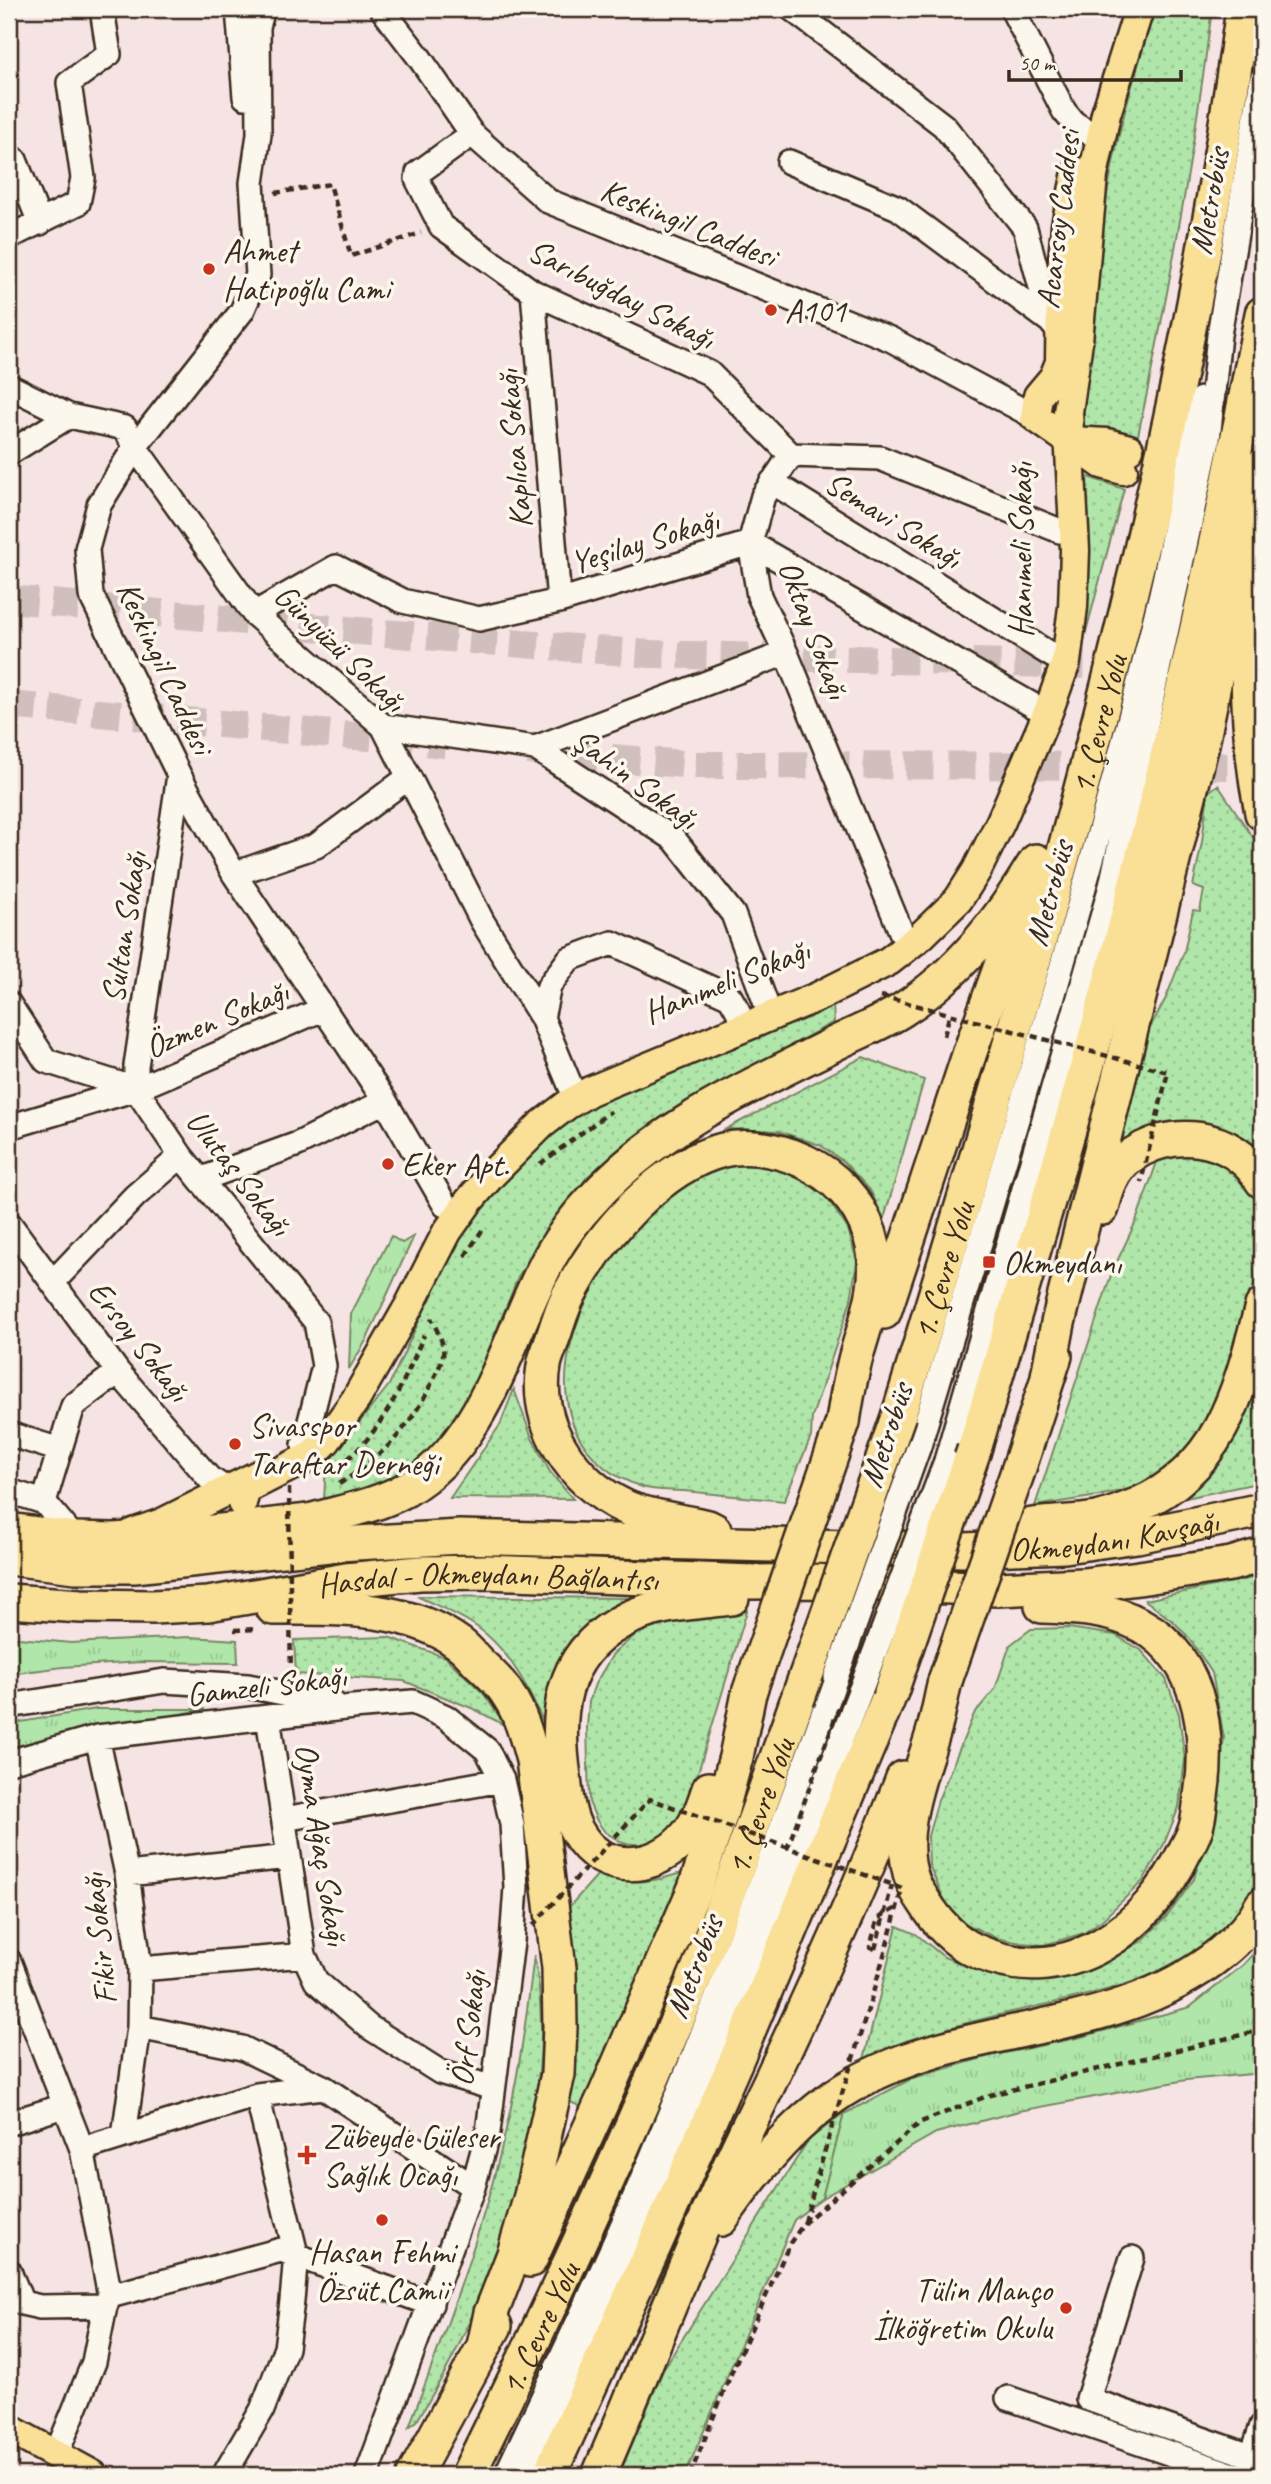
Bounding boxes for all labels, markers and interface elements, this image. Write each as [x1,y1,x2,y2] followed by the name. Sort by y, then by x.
[1009,38,1180,82] scale bar
[1019,50,1057,76] text: 50 m
[1026,123,1090,311] street label: Acarsoy Caddesi
[1179,142,1239,257] street label: Metrobüs
[595,169,786,279] street label: Keskingil Caddesi
[521,229,724,360] street label: Sarıbuğday Sokağı
[223,230,394,310] place label: Ahmet Hatipoğlu Cami
[201,261,217,277] marker: Ahmet Hatipoğlu Cami
[785,290,848,332] place label: A101
[763,302,779,318] marker: A101
[486,366,542,530] street label: Kaplıca Sokağı
[817,461,971,579] street label: Semavi Sokağı
[1000,461,1042,638] street label: Hanımeli Sokağı
[565,498,725,583] street label: Yeşilay Sokağı
[769,554,860,706] street label: Oktay Sokağı
[107,574,225,764] street label: Keskingil Caddesi
[265,574,417,722] street label: Günyüzü Sokağı
[1061,649,1137,798] street label: 1. Çevre Yolu
[564,719,709,840] street label: Şahin Sokağı
[1015,834,1084,950] street label: Metrobüs
[91,847,157,1006] street label: Sultan Sokağı
[637,928,817,1033] street label: Hanımeli Sokağı
[138,969,296,1068] street label: Özmen Sokağı
[177,1101,303,1246] street label: Ulutaş Sokağı
[402,1144,509,1186] place label: Eker Apt.
[380,1156,396,1172] marker: Eker Apt.
[903,1195,985,1345] street label: 1. Çevre Yolu
[1003,1242,1123,1284] place label: Okmeydanı
[981,1254,997,1270] marker: Okmeydanı
[79,1271,201,1411] street label: Ersoy Sokağı
[849,1375,923,1493] street label: Metrobüs
[249,1405,443,1485] place label: Sivasspor Taraftar Derneği
[227,1436,243,1452] marker: Sivasspor Taraftar Derneği
[1009,1499,1224,1570] street label: Okmeydanı Kavşağı
[314,1552,661,1607] street label: Hasdal - Okmeydanı Bağlantısı
[184,1654,350,1716] street label: Gamzeli Sokağı
[717,1731,805,1880] street label: 1. Çevre Yolu
[285,1740,359,1950] street label: Oyma Ağaç Sokağı
[71,1869,127,2007] street label: Fikir Sokağı
[655,1906,734,2024] street label: Metrobüs
[440,1966,496,2088] street label: Örf Sokağı
[323,2116,502,2196] place label: Zübeyde Güleser Sağlık Ocağı
[297,2145,317,2165] marker: Zübeyde Güleser Sağlık Ocağı
[374,2212,390,2228] marker: Hasan Fehmi Özsüt Camii
[309,2231,459,2311] place label: Hasan Fehmi Özsüt Camii
[490,2254,590,2402] street label: 1. Çevre Yolu
[873,2269,1054,2349] place label: Tülin Manço İlköğretim Okulu
[1058,2300,1074,2316] marker: Tülin Manço İlköğretim Okulu

